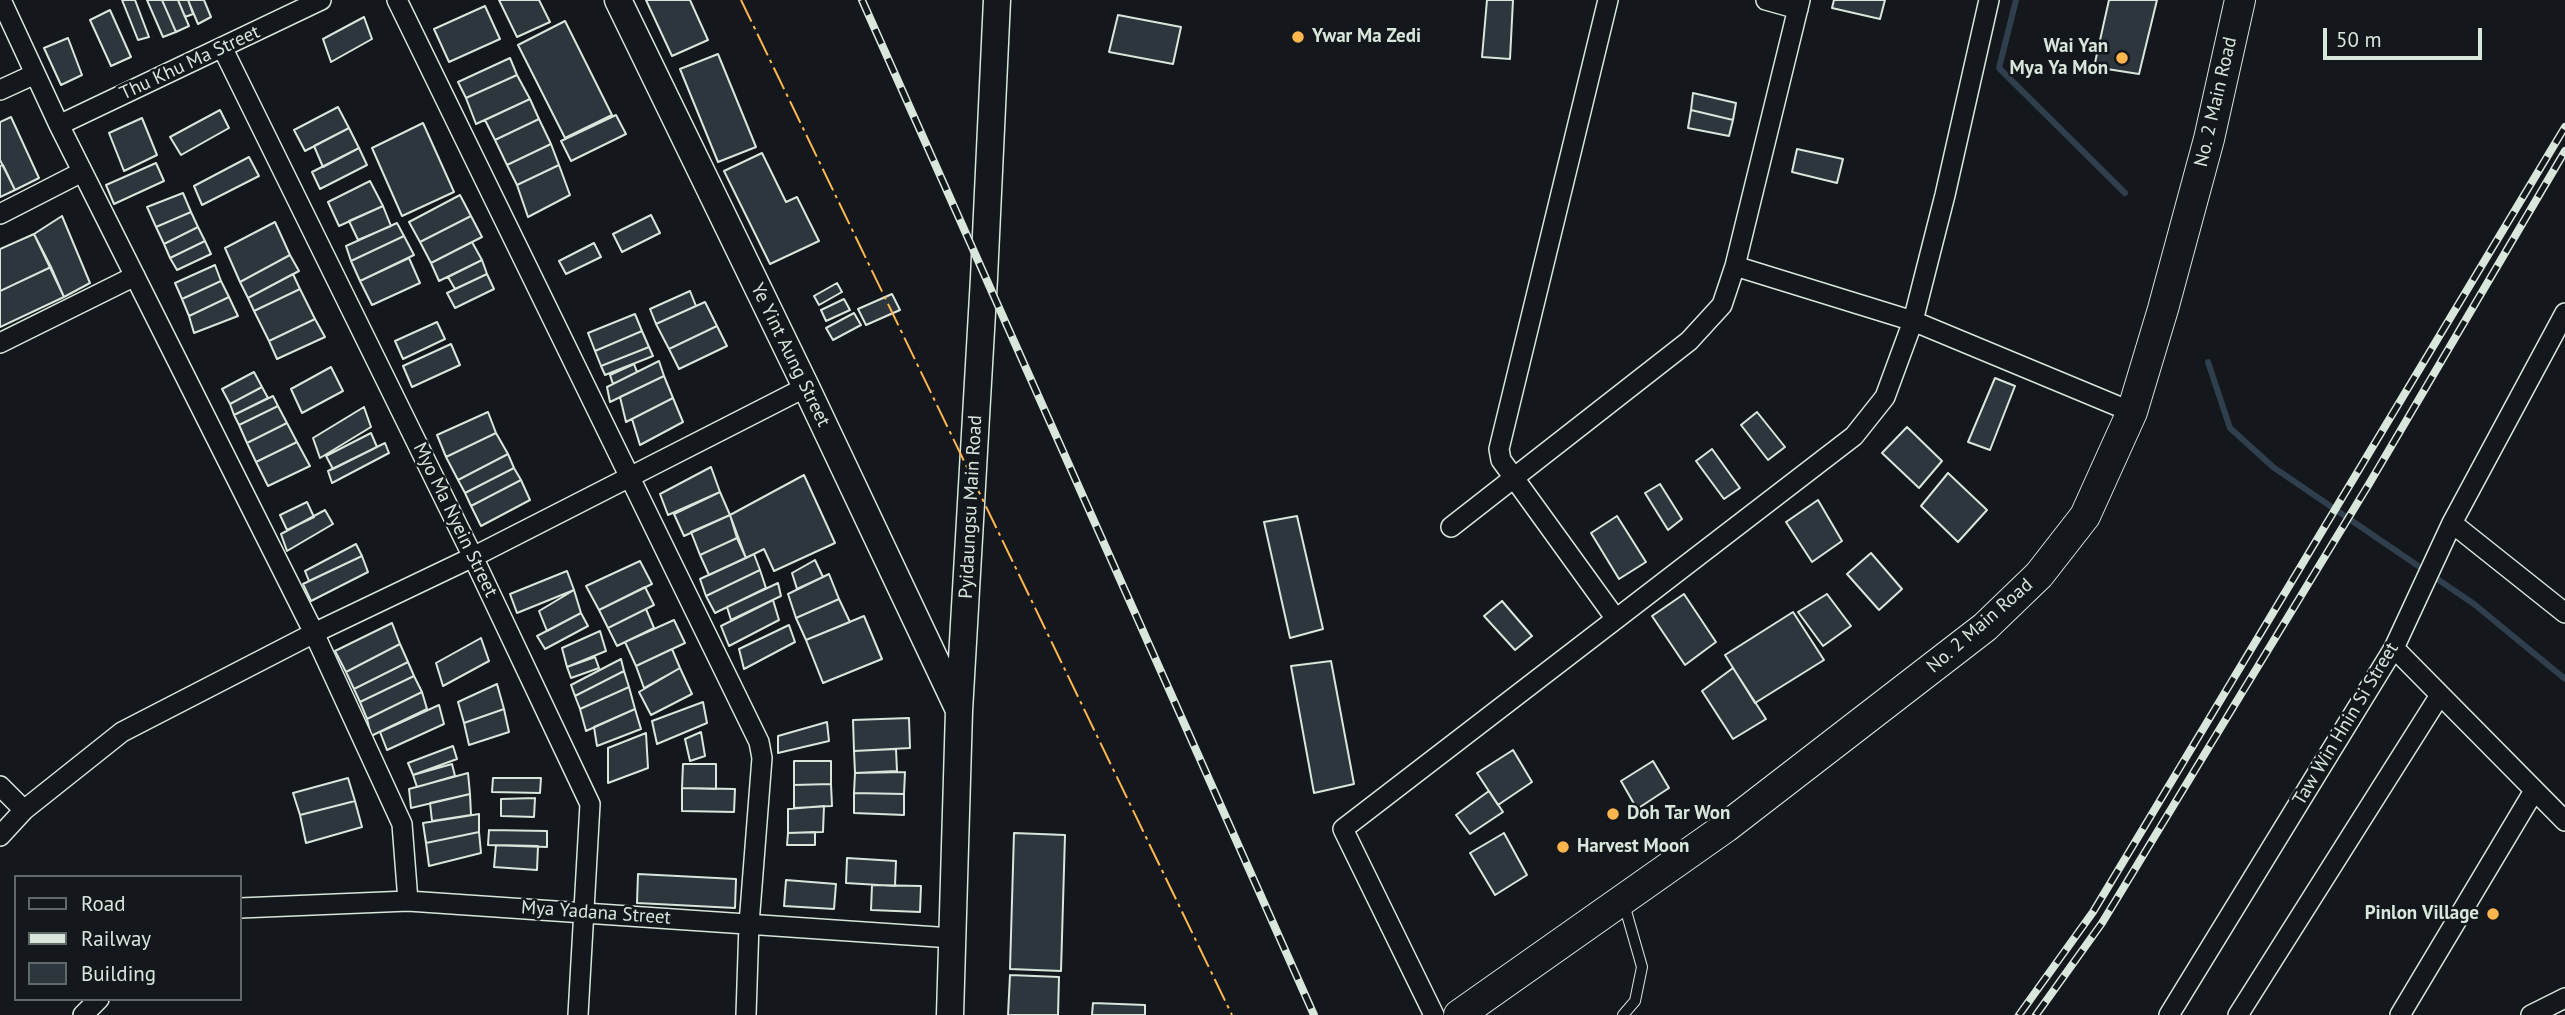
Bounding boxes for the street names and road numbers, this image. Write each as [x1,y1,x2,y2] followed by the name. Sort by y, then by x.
[116,21,264,105] street label: Thu Khu Ma Street
[2190,35,2242,169] street label: No. 2 Main Road
[745,280,835,430] street label: Ye Yint Aung Street
[955,415,987,599] street label: Pyidaungsu Main Road
[408,439,502,601] street label: Myo Ma Nyein Street
[1923,574,2037,678] street label: No. 2 Main Road
[2288,638,2404,810] street label: Taw Win Hnin Si Street
[520,896,672,930] street label: Mya Yadana Street

